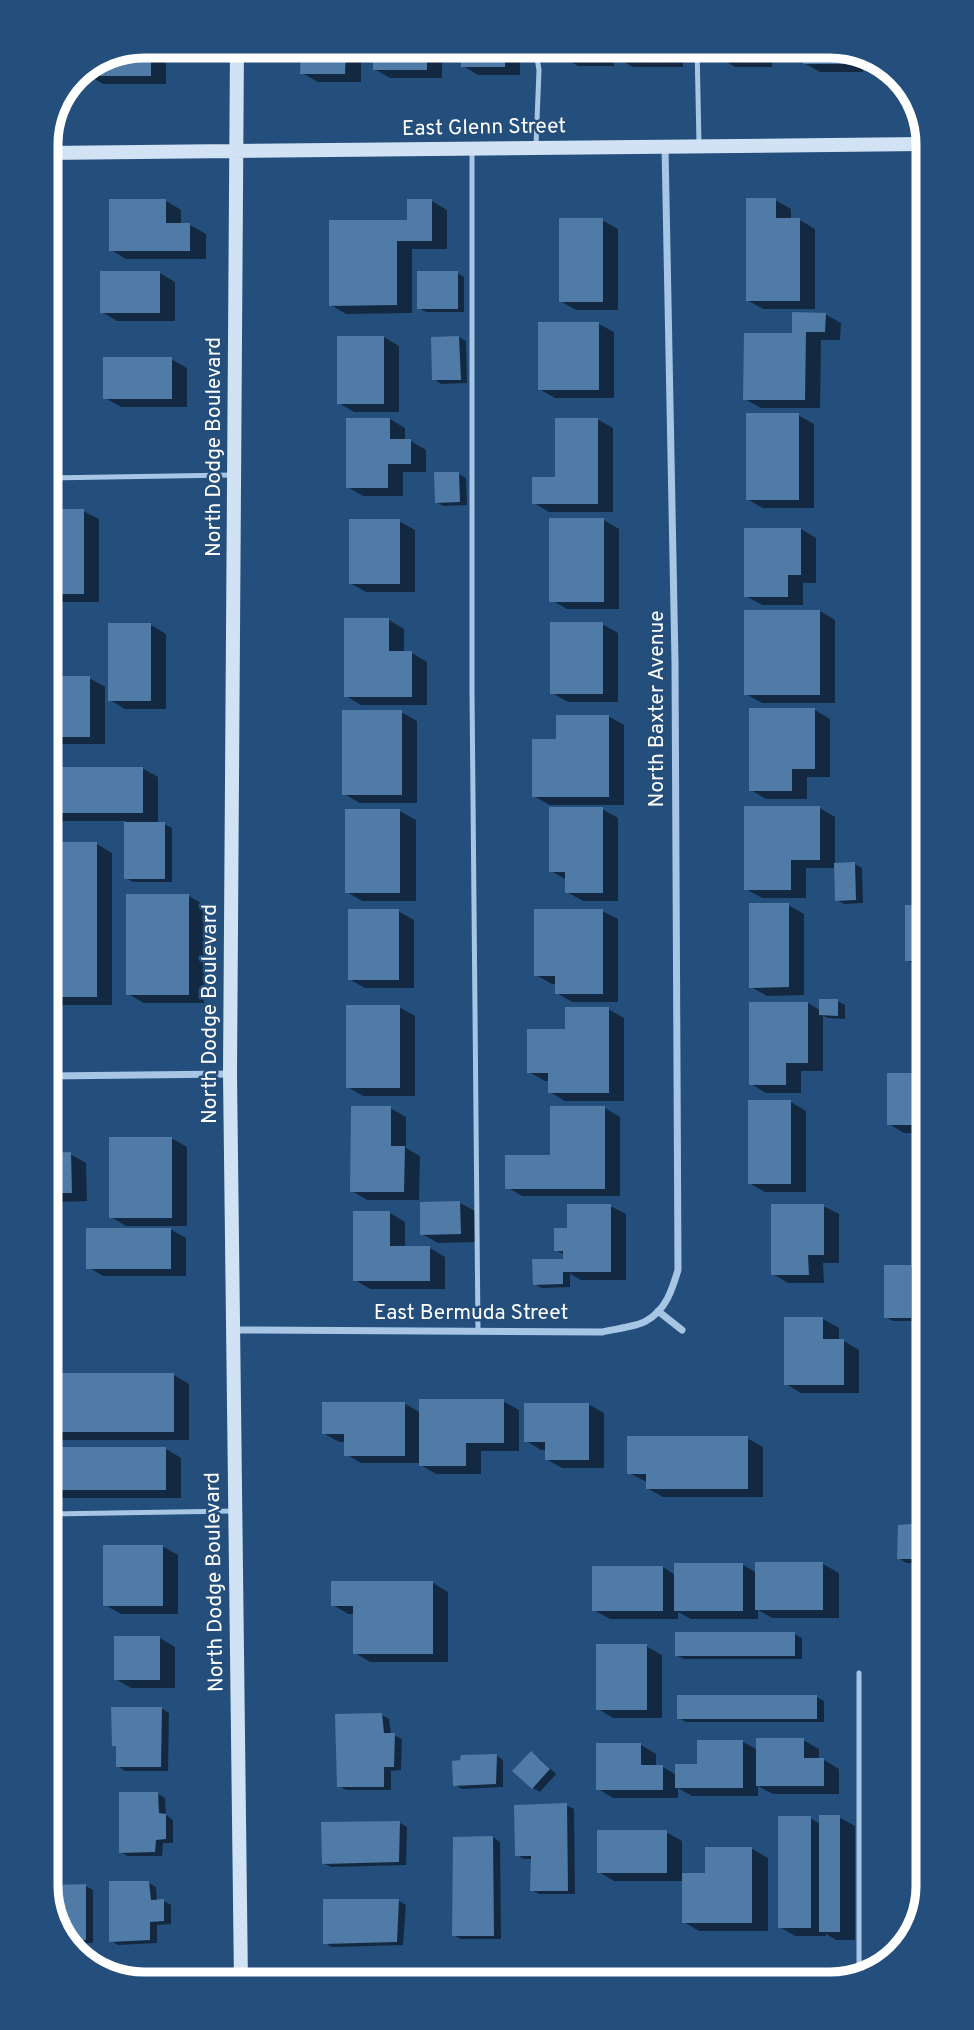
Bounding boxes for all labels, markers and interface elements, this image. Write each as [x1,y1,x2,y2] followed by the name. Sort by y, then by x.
[402,113,566,143] street label: East Glenn Street
[201,337,228,557] street label: North Dodge Boulevard
[644,611,671,807] street label: North Baxter Avenue
[197,904,224,1124] street label: North Dodge Boulevard
[374,1300,568,1327] street label: East Bermuda Street
[200,1472,230,1692] street label: North Dodge Boulevard

